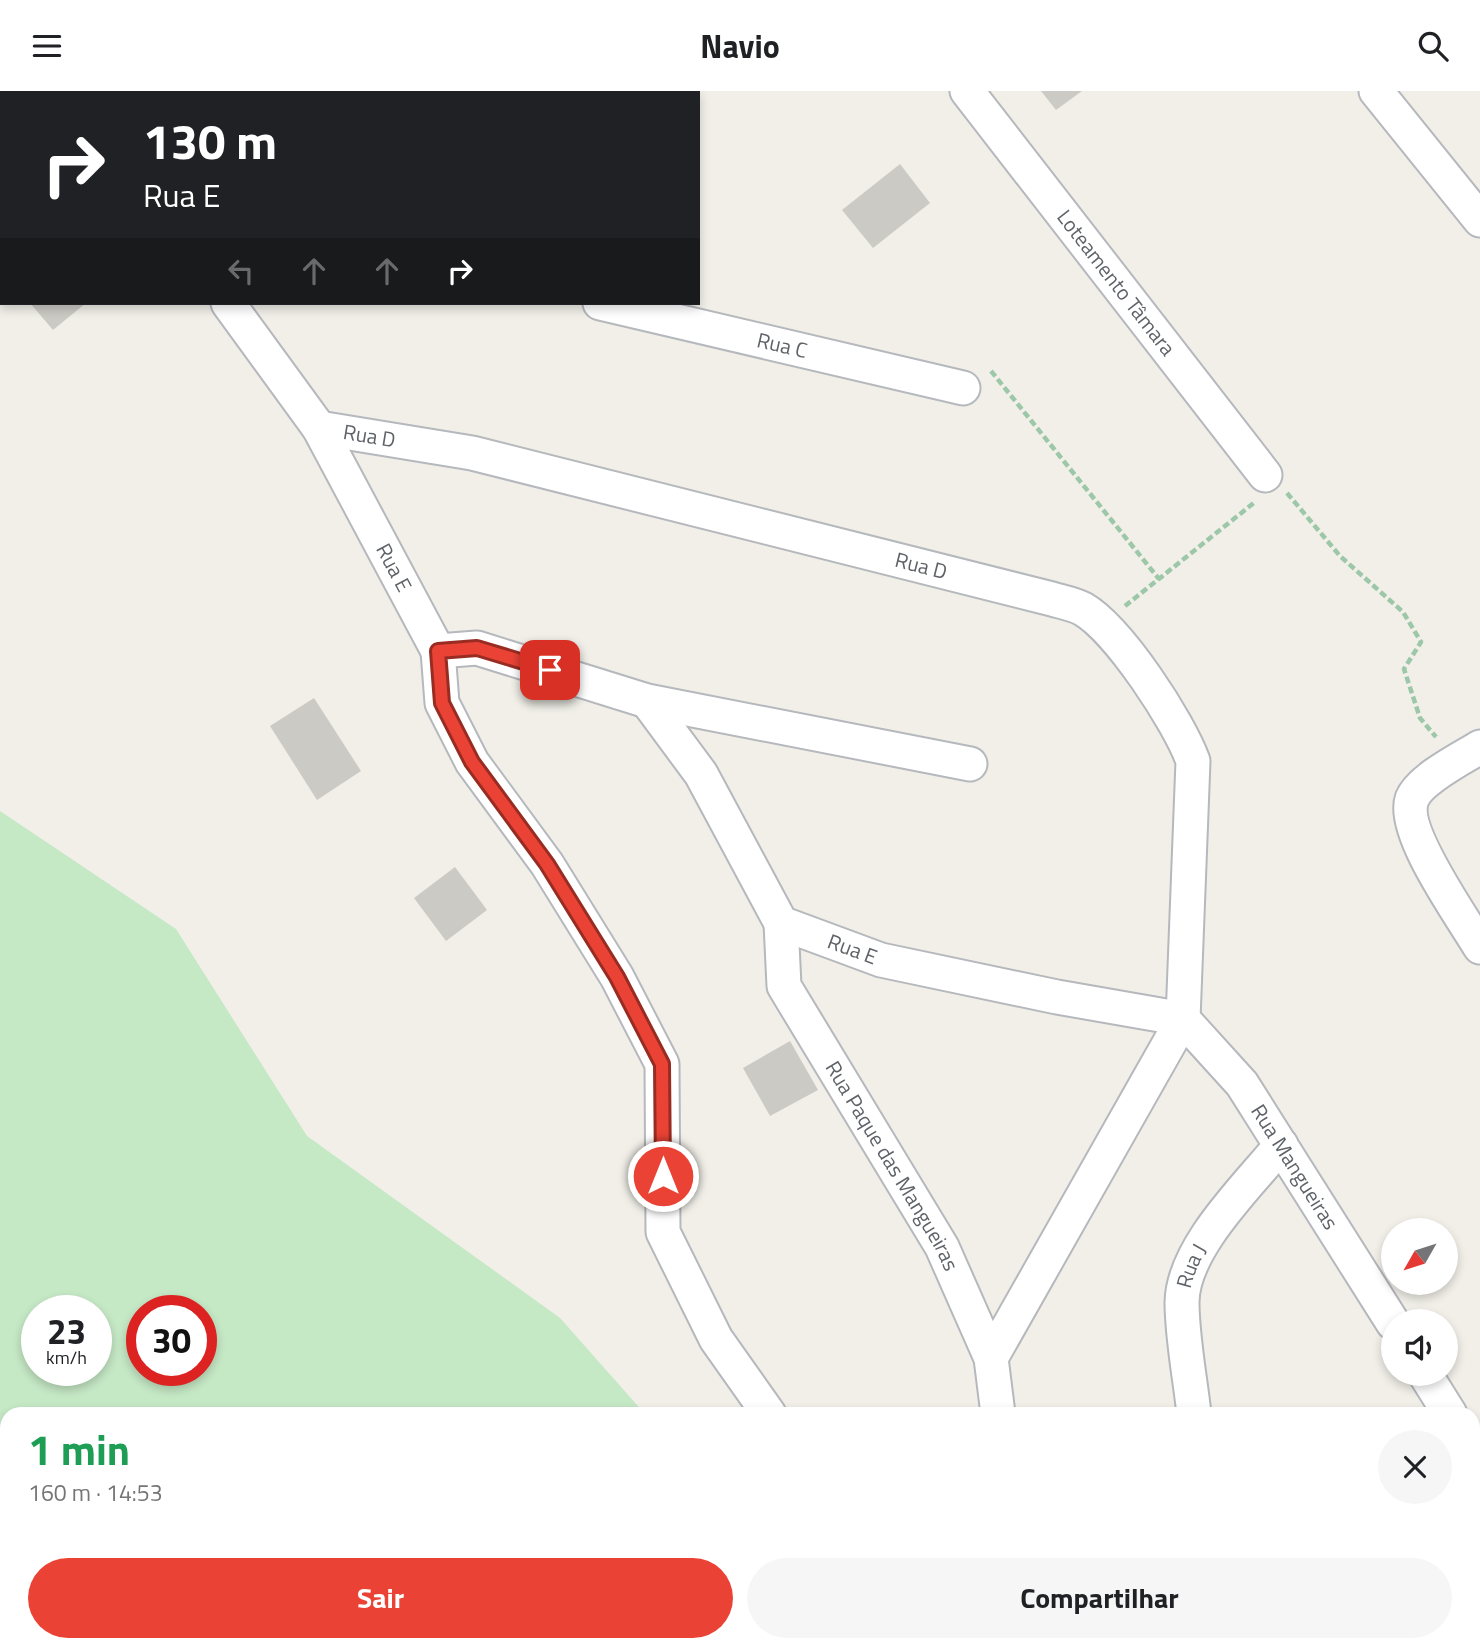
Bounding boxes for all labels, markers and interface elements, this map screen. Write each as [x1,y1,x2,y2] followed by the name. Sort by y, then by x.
[700,22,780,70] text: Navio
[28,27,66,65] icon: menu
[1414,27,1452,65] icon: search
[143,103,277,178] text: 130 m
[28,119,119,210] icon: right
[143,171,220,219] text: Rua E
[1050,202,1184,363] street label: Loteamento Tâmara
[222,252,260,290] icon: left
[295,252,333,290] icon: ahead
[368,252,406,290] icon: ahead
[441,252,479,290] icon: right
[754,323,811,366] street label: Rua C
[341,415,398,455] street label: Rua D
[368,537,421,597] street label: Rua E
[892,543,951,587] street label: Rua D
[520,640,580,700] pin
[531,651,569,689] icon: arrive
[823,925,882,972] street label: Rua E
[818,1054,968,1276] street label: Rua Paque das Mangueiras
[1243,1097,1347,1236] street label: Rua Mangueiras
[626,1139,700,1213] position arrow
[1381,1218,1458,1295] north arrow
[1381,1218,1458,1386] map controls
[1167,1237,1214,1291] street label: Rua J
[126,1295,217,1386] speed limit sign: 30
[47,1304,86,1358] text: 23
[1381,1309,1458,1386] button: sound
[46,1344,87,1371] text: km/h
[28,1417,130,1481] text: 1 min
[1378,1430,1452,1504] button: close
[28,1475,163,1510] text: 160 m · 14:53
[28,1558,733,1638] button: Sair
[747,1558,1452,1638] button: Compartilhar

